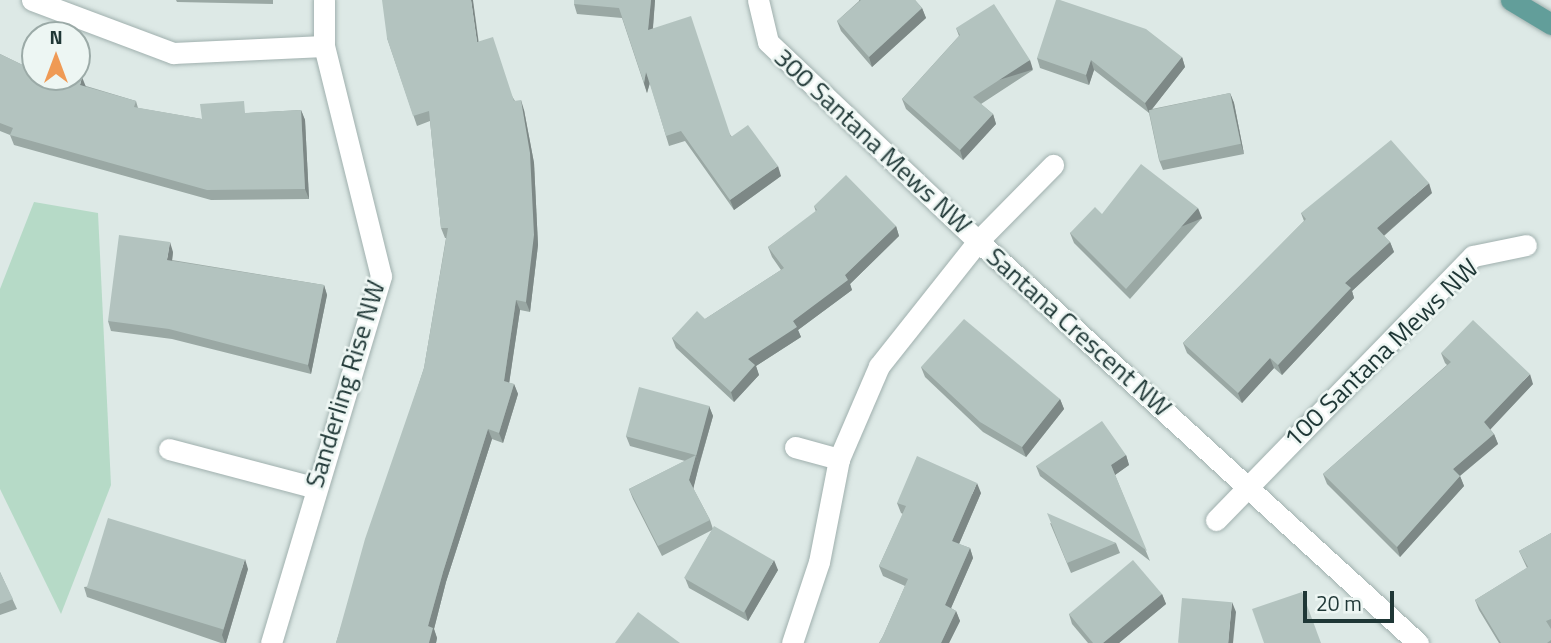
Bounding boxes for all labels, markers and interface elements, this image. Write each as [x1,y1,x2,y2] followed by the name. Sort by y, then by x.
[21,21,91,91] north arrow
[49,22,63,51] text: N
[768,42,978,240] street label: 300 Santana Mews NW
[980,241,1178,423] street label: Santana Crescent NW
[1277,252,1485,454] street label: 100 Santana Mews NW
[299,277,391,491] street label: Sanderling Rise NW
[1306,576,1397,620] scale bar
[1316,587,1362,619] text: 20 m

